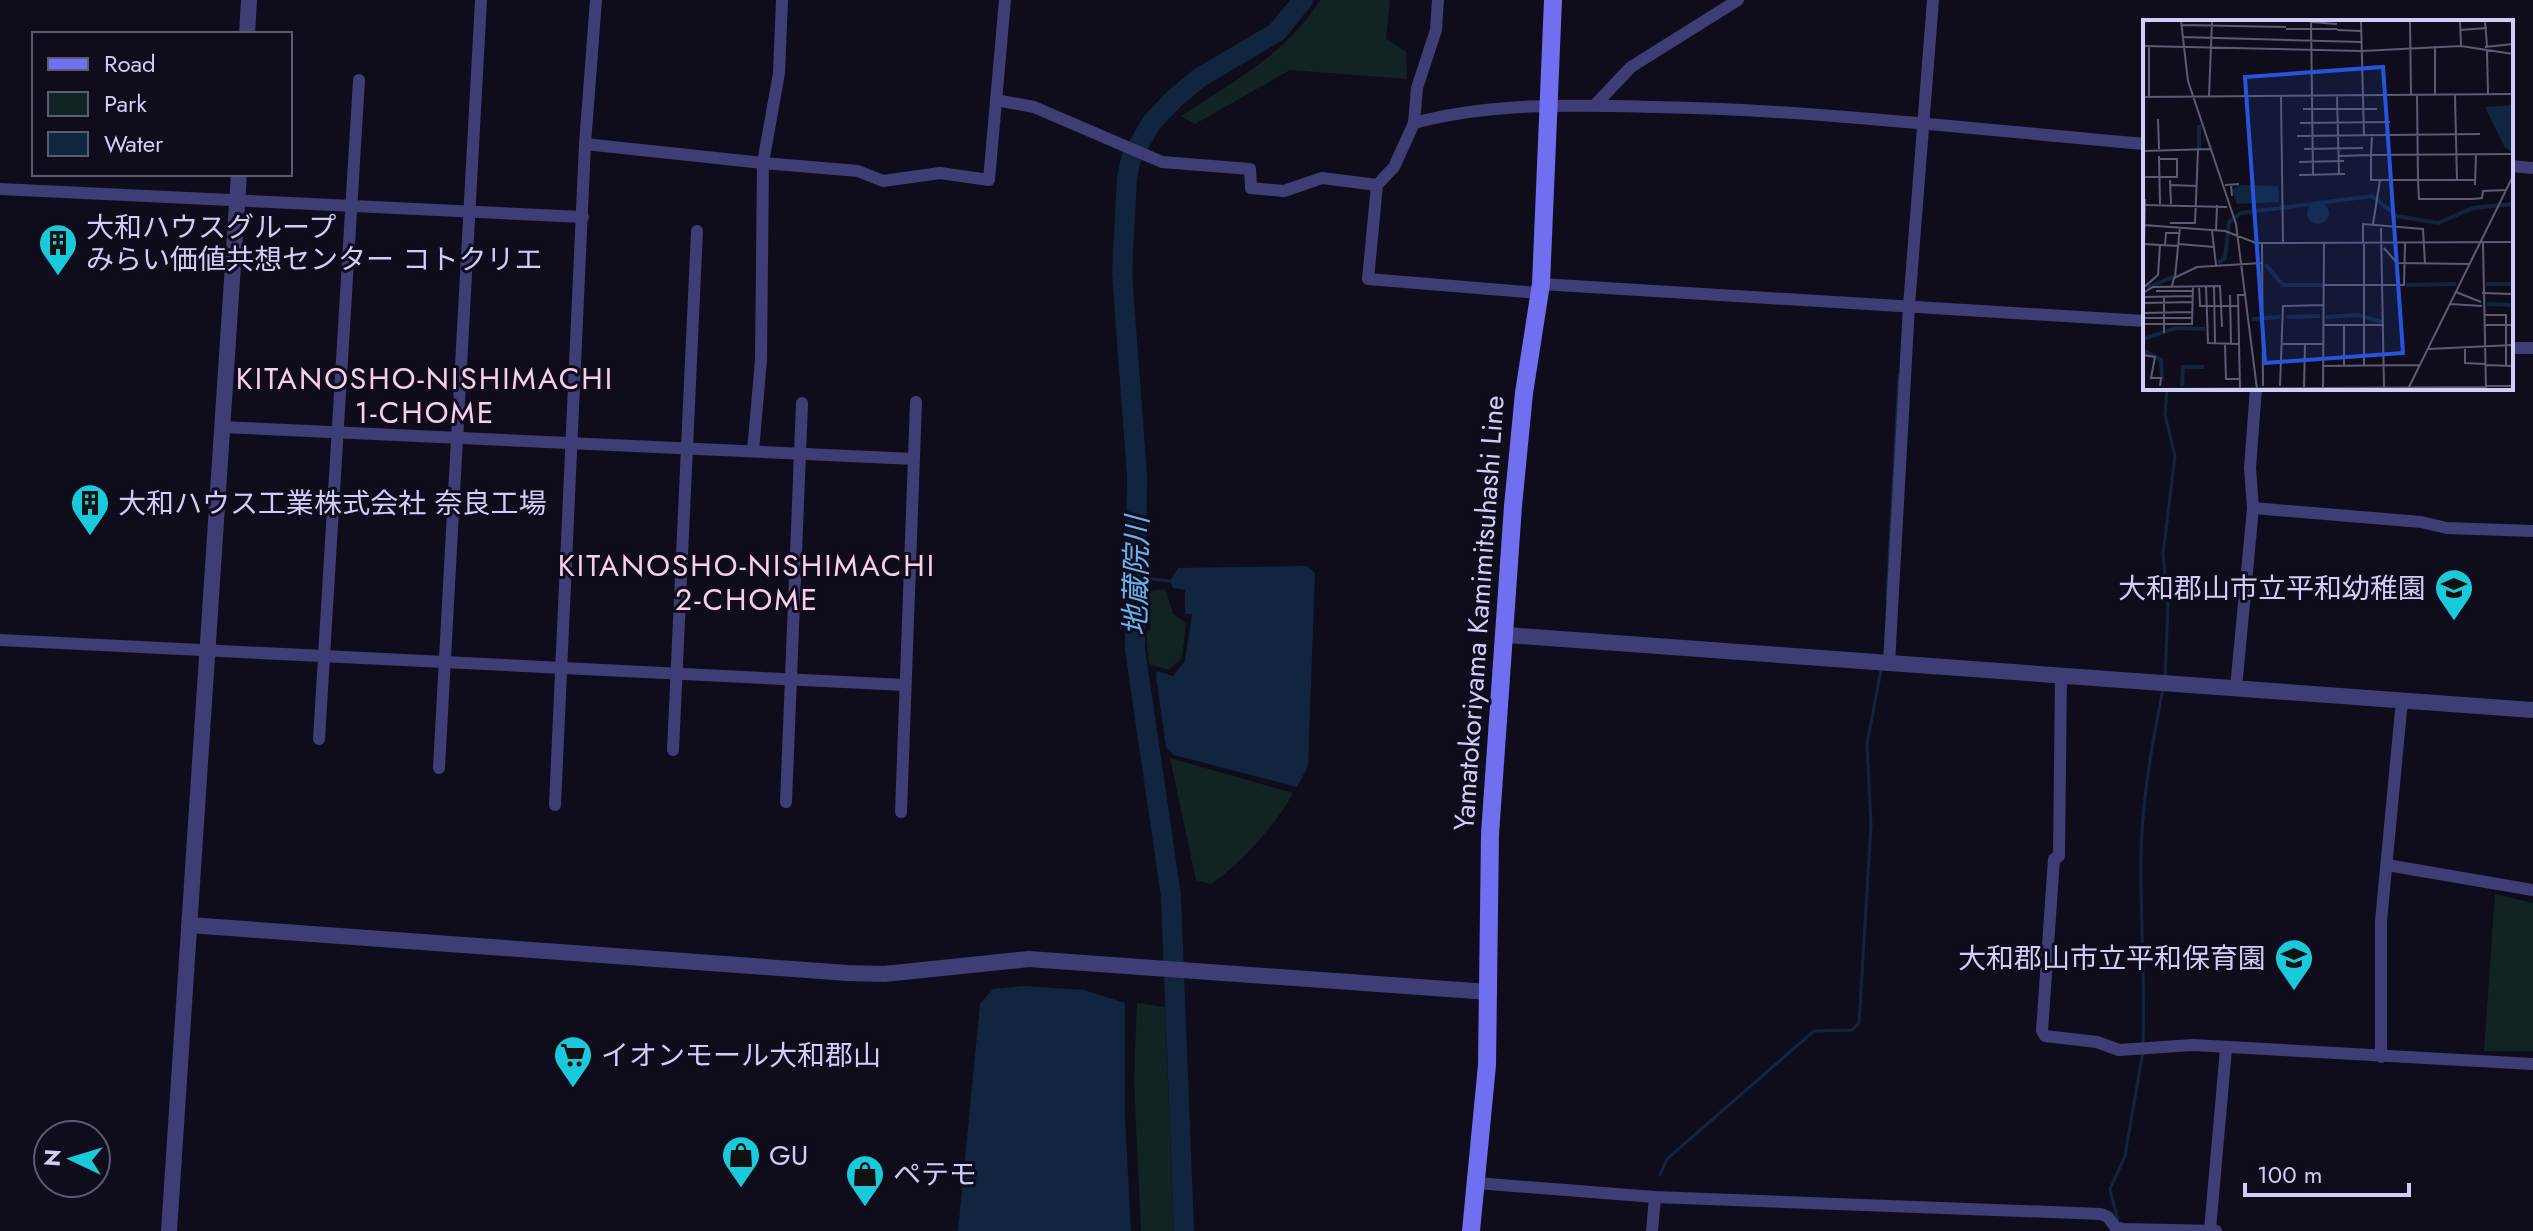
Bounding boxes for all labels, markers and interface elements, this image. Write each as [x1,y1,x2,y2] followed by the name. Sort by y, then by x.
[2143,20,2513,390] inset map
[32,32,292,176] legend
[104,46,156,81] text: Road
[104,86,147,121] text: Park
[104,126,164,161] text: Water
[86,207,542,280] place label: 大和ハウスグループ みらい価値共想センター コトクリエ
[37,222,79,277] building icon: 大和ハウスグループ みらい価値共想センター コトクリエ
[236,357,614,434] district label: KITANOSHO-NISHIMACHI 1-CHOME
[1443,394,1515,832] street label: Yamatokoriyama Kamimitsuhashi Line
[69,482,111,537] building icon: 大和ハウス工業株式会社 奈良工場
[118,483,546,524] place label: 大和ハウス工業株式会社 奈良工場
[1113,513,1159,636] water label: 地蔵院川
[558,544,936,621] district label: KITANOSHO-NISHIMACHI 2-CHOME
[2433,567,2475,622] school or university icon: 大和郡山市立平和幼稚園
[2118,568,2426,609] place label: 大和郡山市立平和幼稚園
[2273,937,2315,992] school or university icon: 大和郡山市立平和保育園
[1958,938,2266,979] place label: 大和郡山市立平和保育園
[552,1034,594,1089] supermarket icon: イオンモール大和郡山
[601,1035,881,1076] place label: イオンモール大和郡山
[32,1119,112,1199] north arrow
[720,1134,762,1189] shop icon: GU
[769,1135,808,1176] place label: GU
[2245,1147,2409,1197] scale bar
[35,1148,69,1167] text: N
[844,1153,886,1208] shop icon: ペテモ
[893,1154,977,1195] place label: ペテモ
[2257,1157,2323,1192] text: 100 m

